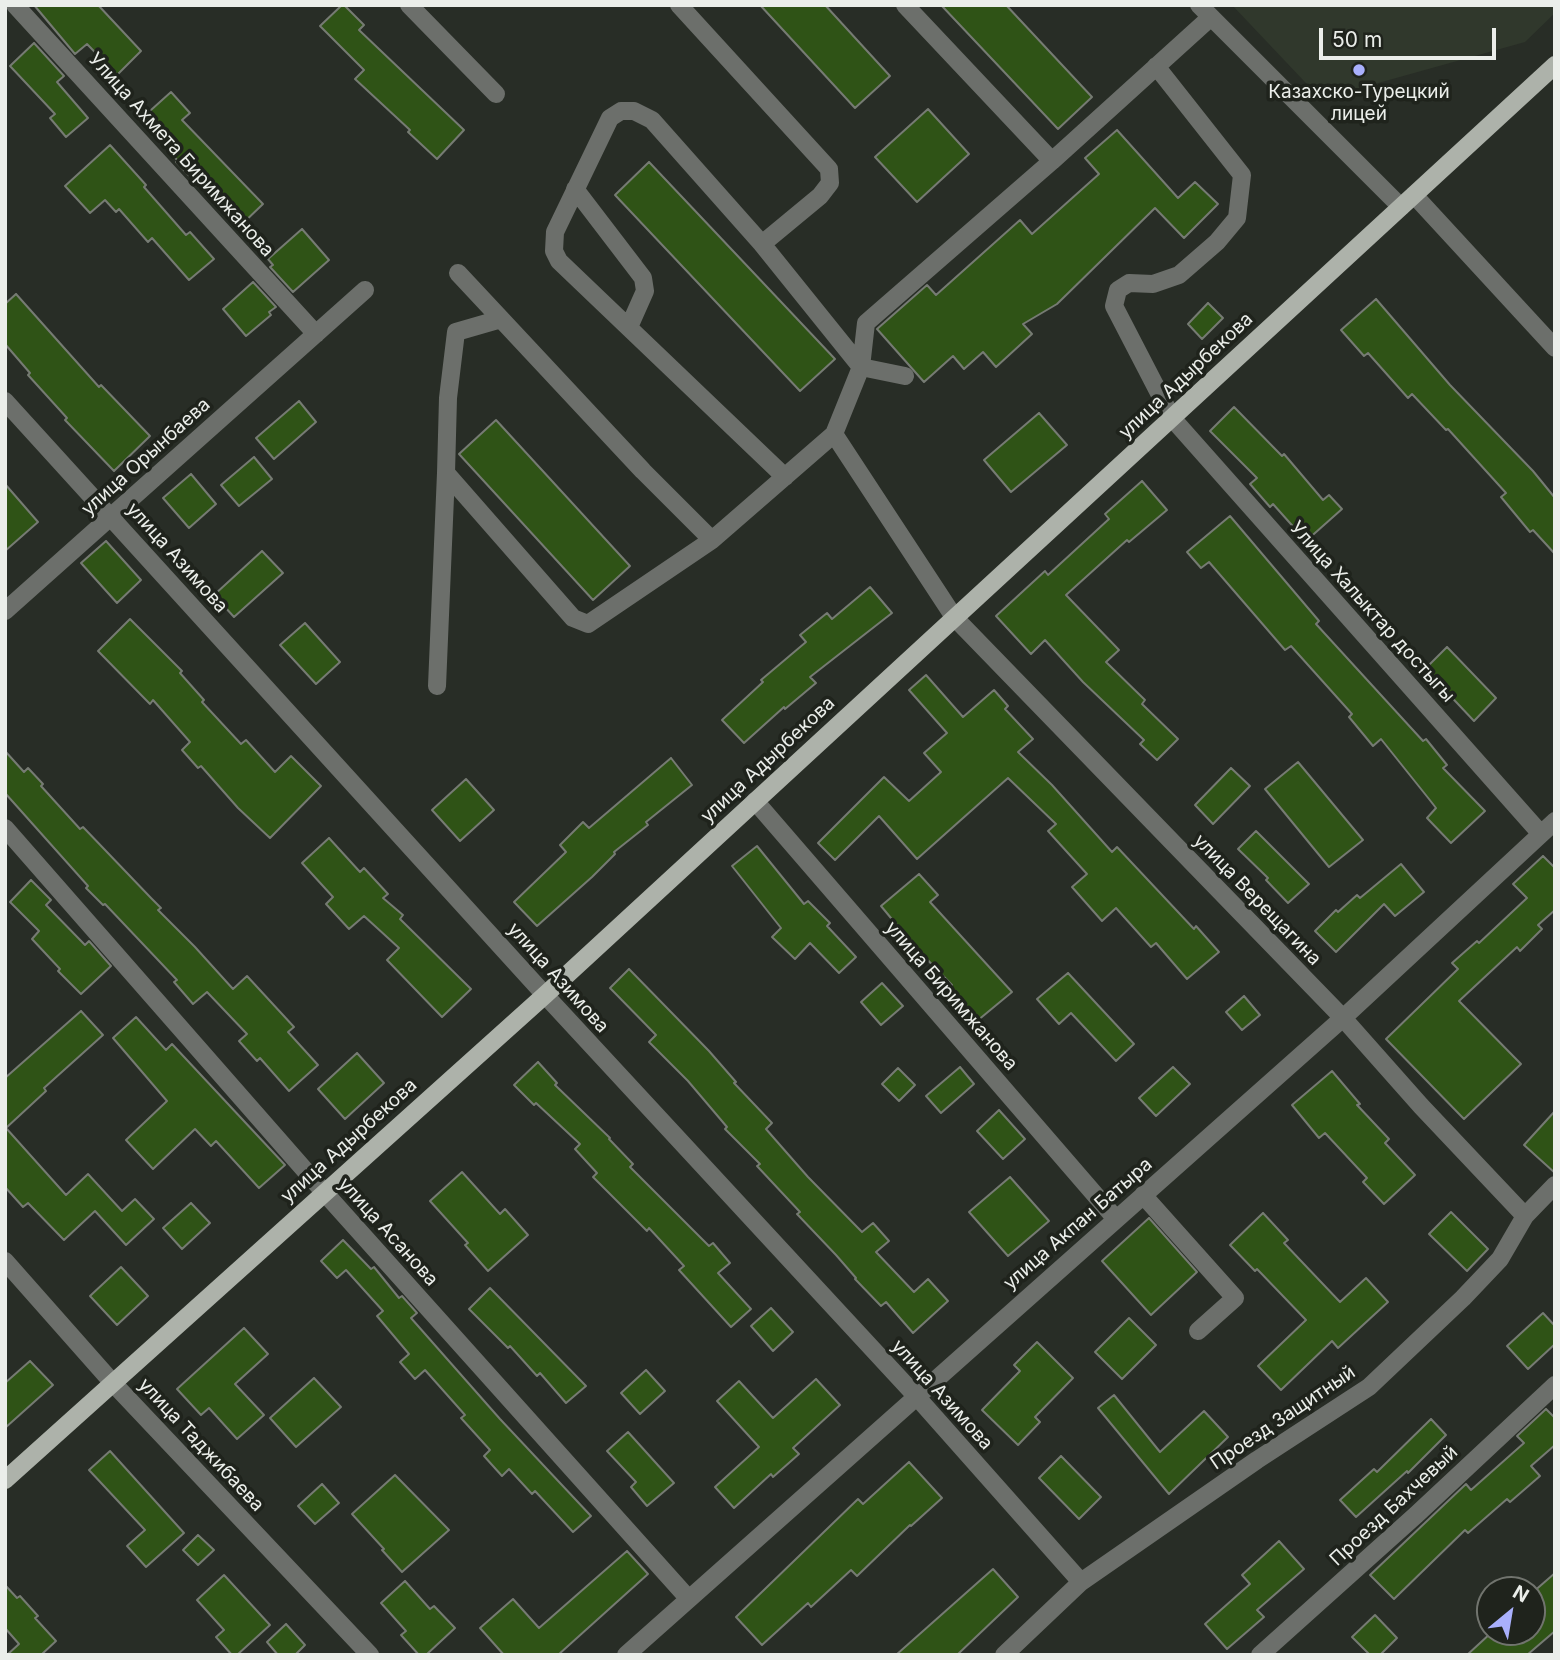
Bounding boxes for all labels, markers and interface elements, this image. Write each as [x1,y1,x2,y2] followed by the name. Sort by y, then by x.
[1322,14,1499,58] scale bar
[1332,27,1382,52] text: 50 m
[83,48,279,262] street label: Улица Ахмета Биримжанова
[1351,62,1367,78] marker: Казахско-Турецкий лицей
[1268,81,1450,125] place label: Казахско-Турецкий лицей
[1114,308,1258,444] street label: улица Адырбекова
[77,393,215,521] street label: улица Орынбаева
[122,498,232,618] street label: улица Азимова
[1285,517,1459,707] street label: Улица Халыктар достыгы
[696,692,840,828] street label: улица Адырбекова
[1188,830,1326,970] street label: улица Верещагина
[880,917,1022,1075] street label: улица Биримжанова
[503,918,613,1038] street label: улица Азимова
[276,1074,422,1208] street label: улица Адырбекова
[999,1153,1157,1295] street label: улица Акпан Батыра
[333,1173,443,1291] street label: улица Асанова
[887,1335,997,1455] street label: улица Азимова
[1206,1361,1360,1475] street label: Проезд Защитный
[133,1374,269,1516] street label: улица Таджибаева
[1325,1441,1463,1571] street label: Проезд Бахчевый
[1476,1576,1546,1646] north arrow
[1509,1581,1533,1608] text: N

